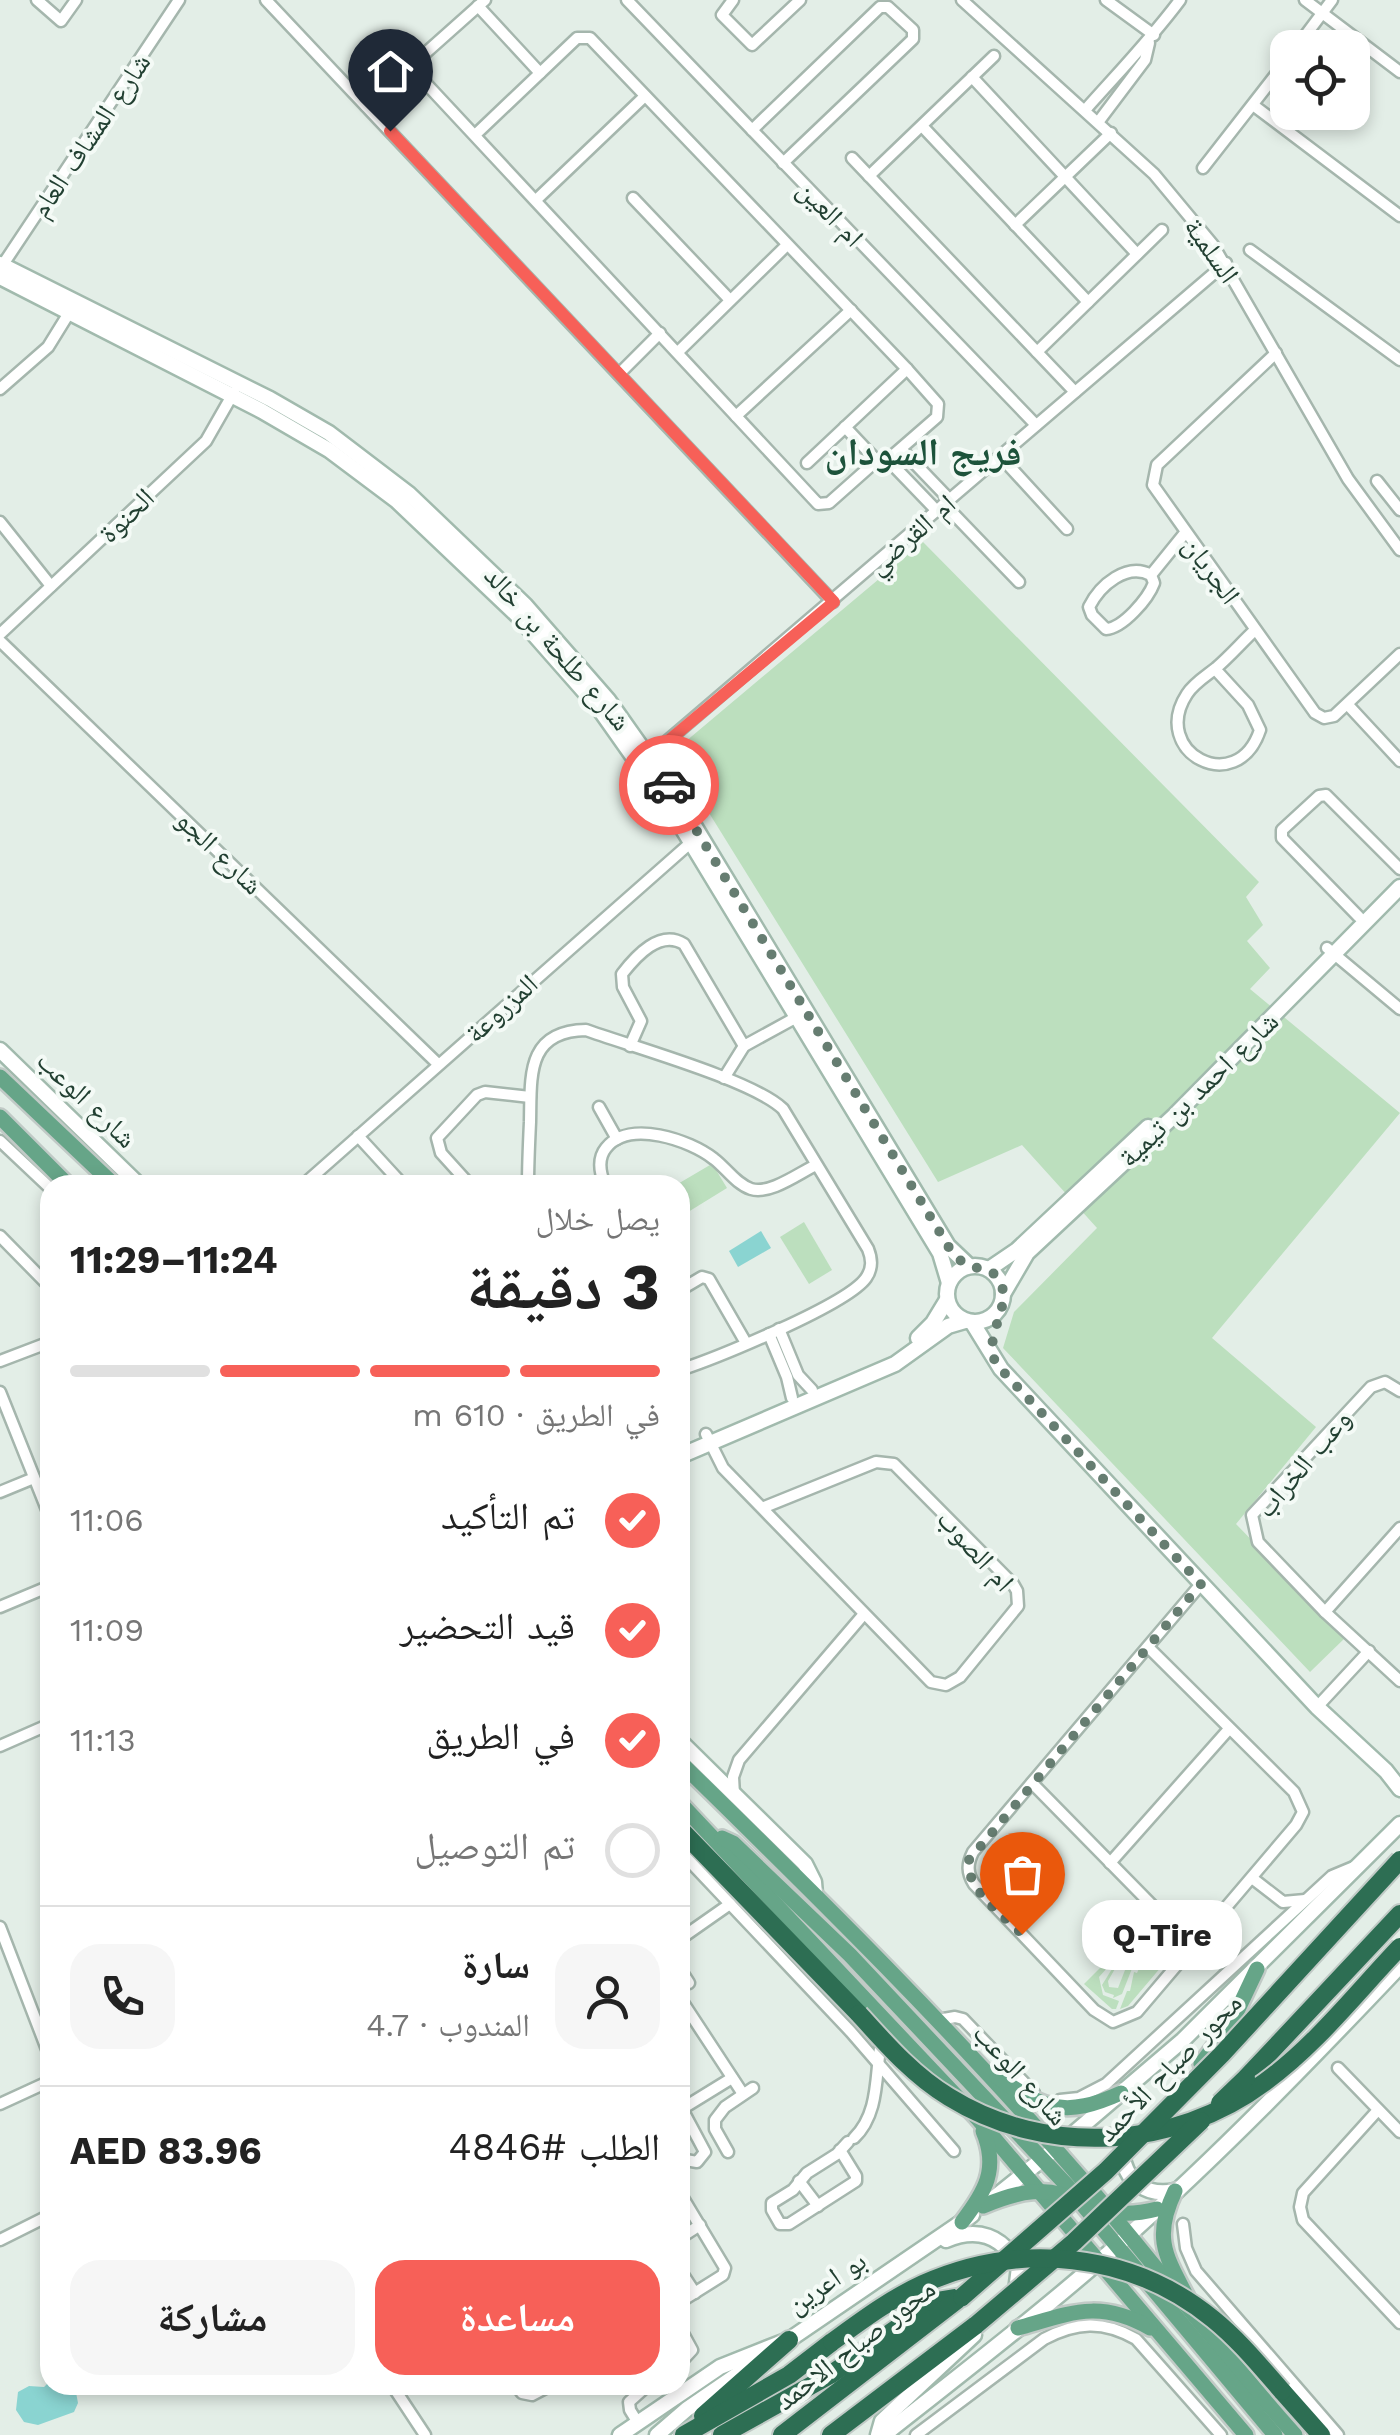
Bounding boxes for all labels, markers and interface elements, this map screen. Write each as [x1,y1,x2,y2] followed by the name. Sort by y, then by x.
[348,29,433,132] pin
[1270,30,1370,130] map controls
[1270,30,1370,130] button: locate
[363,44,418,99] icon: home
[23,47,159,225] street label: شارع المشاف العام
[789,173,870,255] street label: ام العين
[1177,211,1246,289] street label: السلمية
[825,430,1022,477] district label: فريج السودان
[92,481,161,549] street label: الحنوة
[861,487,966,586] street label: ام القرضي
[1176,530,1247,611] street label: الجريان
[477,560,638,738] street label: شارع طلحة بن خالد
[619,735,719,835] courier
[642,758,697,813] icon: car
[169,803,270,902] street label: شارع الجو
[458,967,544,1049] street label: المزروعة
[1112,1005,1286,1175] street label: شارع احمد بن تيمية
[29,1044,143,1156] street label: شارع الوعب
[535,1200,660,1238] text: يصل خلال
[70,1238,278,1282] text: 11:24–11:29
[466,1249,660,1325] text: 3 دقيقة
[412,1396,660,1434] text: في الطريق · 610 m
[1249,1403,1358,1524] street label: وعب الخراب
[605,1493,660,1548] icon: check
[441,1494,575,1538] text: تم التأكيد
[70,1501,144,1539] text: 11:06
[929,1503,1021,1600] street label: ام الصوب
[605,1603,660,1658] icon: check
[400,1604,575,1648] text: قيد التحضير
[70,1611,144,1649] text: 11:09
[605,1713,660,1768] icon: check
[426,1714,575,1758] text: في الطريق
[70,1721,136,1759] text: 11:13
[414,1824,575,1868] text: تم التوصيل
[980,1832,1065,1935] pin
[995,1847,1050,1902] icon: bag
[1082,1899,1242,1969] callout: Q-Tire
[1112,1916,1212,1954] text: Q-Tire
[462,1943,530,1987] text: سارة
[70,1944,175,2049] button: phone
[555,1944,660,2049] button: person
[1090,1986,1249,2149] street label: محور صباح الأحمد
[366,2006,530,2044] text: المندوب · 4.7
[966,2017,1075,2133] street label: شارع الوعب
[448,2125,660,2169] text: الطلب #4846
[70,2129,262,2173] text: AED 83.96
[780,2244,873,2322] street label: بو اعرين
[70,2260,355,2375] button: مشاركة
[375,2260,660,2375] button: مساعدة
[769,2272,942,2418] street label: محور صباح الاحمد

